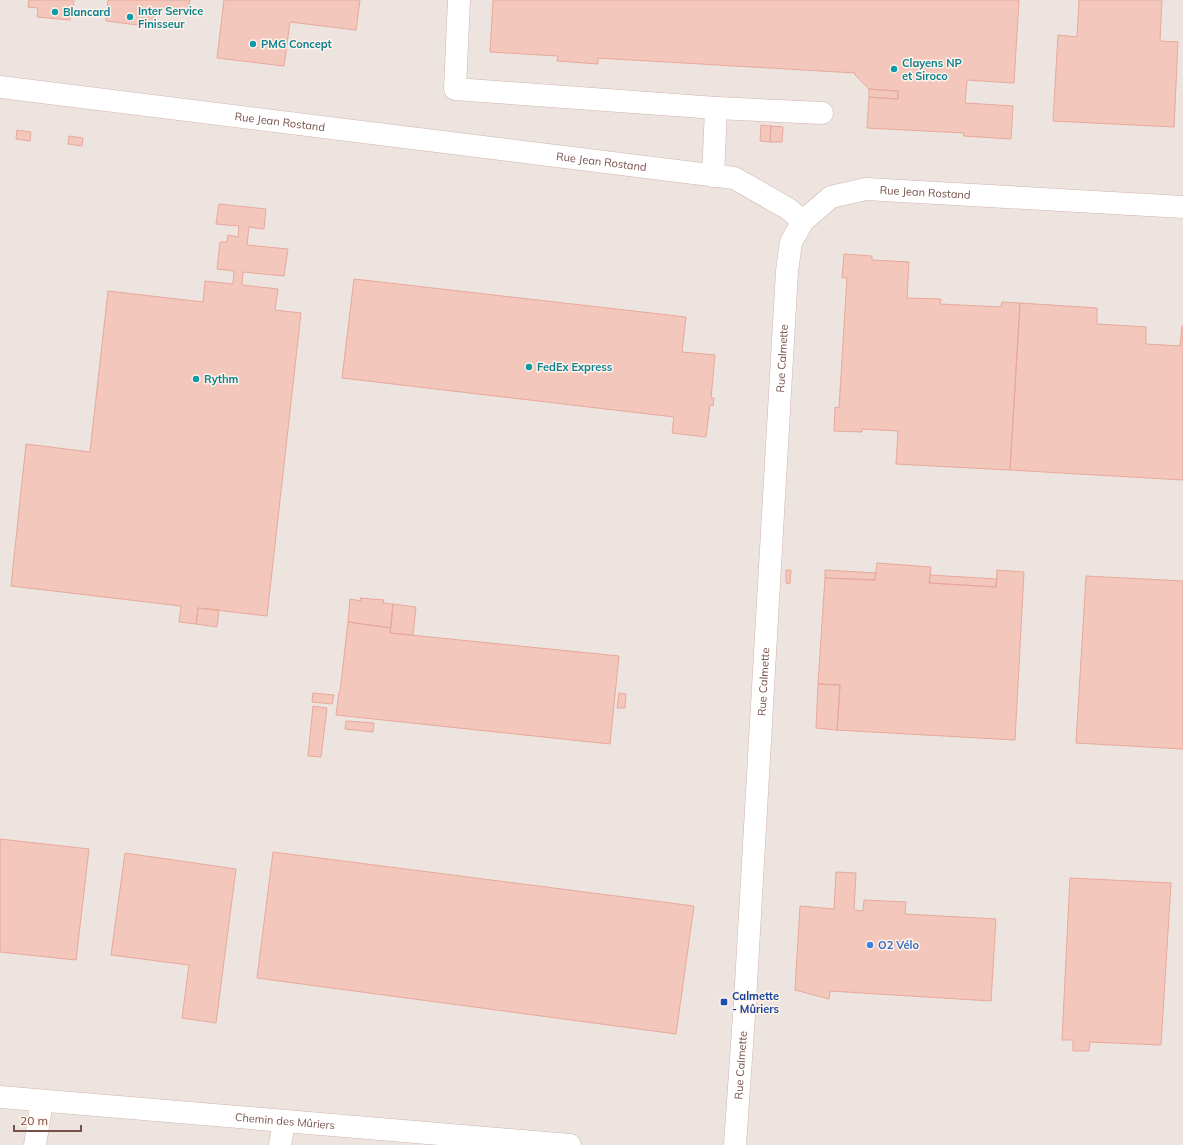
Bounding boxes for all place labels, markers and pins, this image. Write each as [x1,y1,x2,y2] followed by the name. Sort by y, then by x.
[138,4,203,31] place label: Inter Service Finisseur
[63,5,110,19] place label: Blancard
[50,7,60,17] marker: Blancard
[125,12,135,22] marker: Inter Service Finisseur
[261,37,332,51] place label: PMG Concept
[248,39,258,49] marker: PMG Concept
[902,56,962,83] place label: Clayens NP et Siroco
[889,64,899,74] marker: Clayens NP et Siroco
[537,360,613,374] place label: FedEx Express
[524,362,534,372] marker: FedEx Express
[204,372,239,386] place label: Rythm
[191,374,201,384] marker: Rythm
[878,938,919,952] place label: O2 Vélo
[865,940,875,950] marker: O2 Vélo
[732,989,779,1016] place label: Calmette - Mûriers
[719,997,729,1007] marker: Calmette - Mûriers

